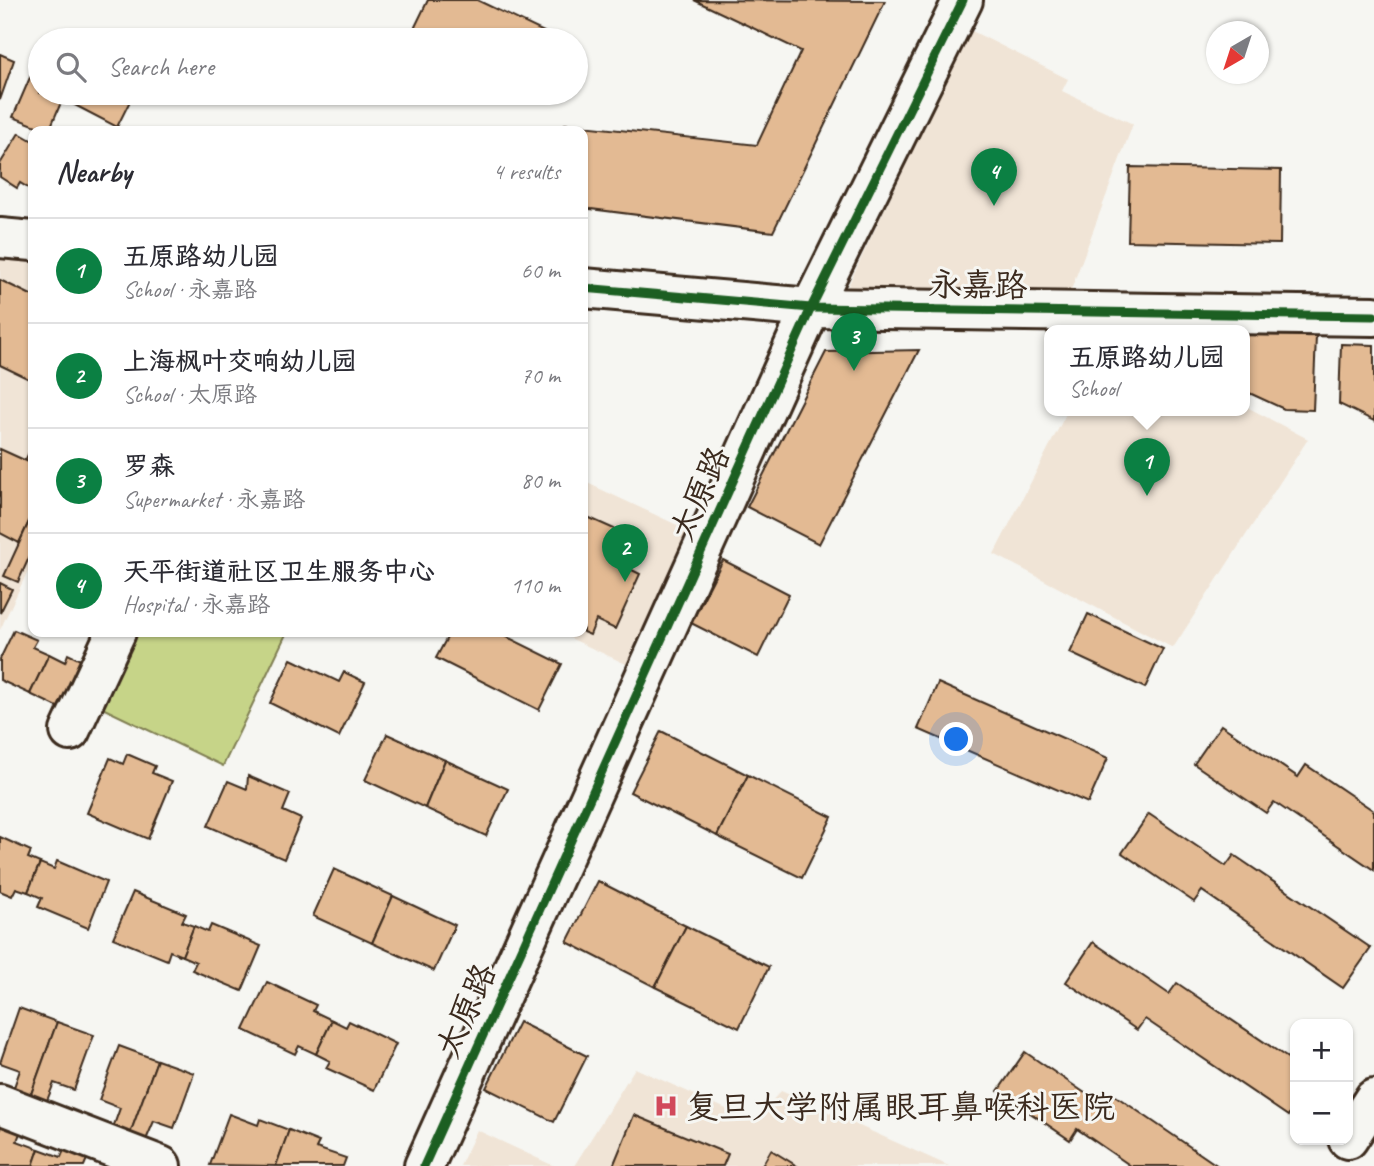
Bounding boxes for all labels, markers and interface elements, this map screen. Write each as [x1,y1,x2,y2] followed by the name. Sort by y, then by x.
[1206,21,1269,84] north arrow
[28,28,588,105] search box
[52,48,90,86] icon: search
[108,50,214,83] text: Search here
[971,148,1017,206] pin: 4
[56,153,132,191] text: Nearby
[493,157,560,186] text: 4 results
[123,240,279,273] text: 五原路幼儿园
[74,256,84,285] text: 1
[521,256,560,285] text: 60 m
[928,263,1028,307] street label: 永嘉路
[123,275,257,304] text: School · 永嘉路
[831,313,877,371] pin: 3
[1044,325,1250,416] popup
[1069,341,1225,374] text: 五原路幼儿园
[123,345,357,378] text: 上海枫叶交响幼儿园
[74,361,84,390] text: 2
[521,361,560,390] text: 70 m
[1069,374,1118,403] text: School
[123,380,257,409] text: School · 太原路
[1124,438,1170,496] pin: 1
[661,440,739,547] street label: 太原路
[123,450,175,483] text: 罗森
[74,466,84,495] text: 3
[521,466,560,495] text: 80 m
[123,485,305,514] text: Supermarket · 永嘉路
[602,524,648,582] pin: 2
[123,555,435,588] text: 天平街道社区卫生服务中心
[74,571,84,600] text: 4
[511,571,560,600] text: 110 m
[123,590,270,619] text: Hospital · 永嘉路
[939,722,973,756] your location
[427,957,505,1064] street label: 太原路
[1290,1019,1353,1145] map controls
[1290,1019,1353,1082] button: +
[1290,1082,1353,1145] button: −
[686,1086,1115,1128] place label: 复旦大学附属眼耳鼻喉科医院
[652,1092,680,1120] hospital icon: 复旦大学附属眼耳鼻喉科医院

